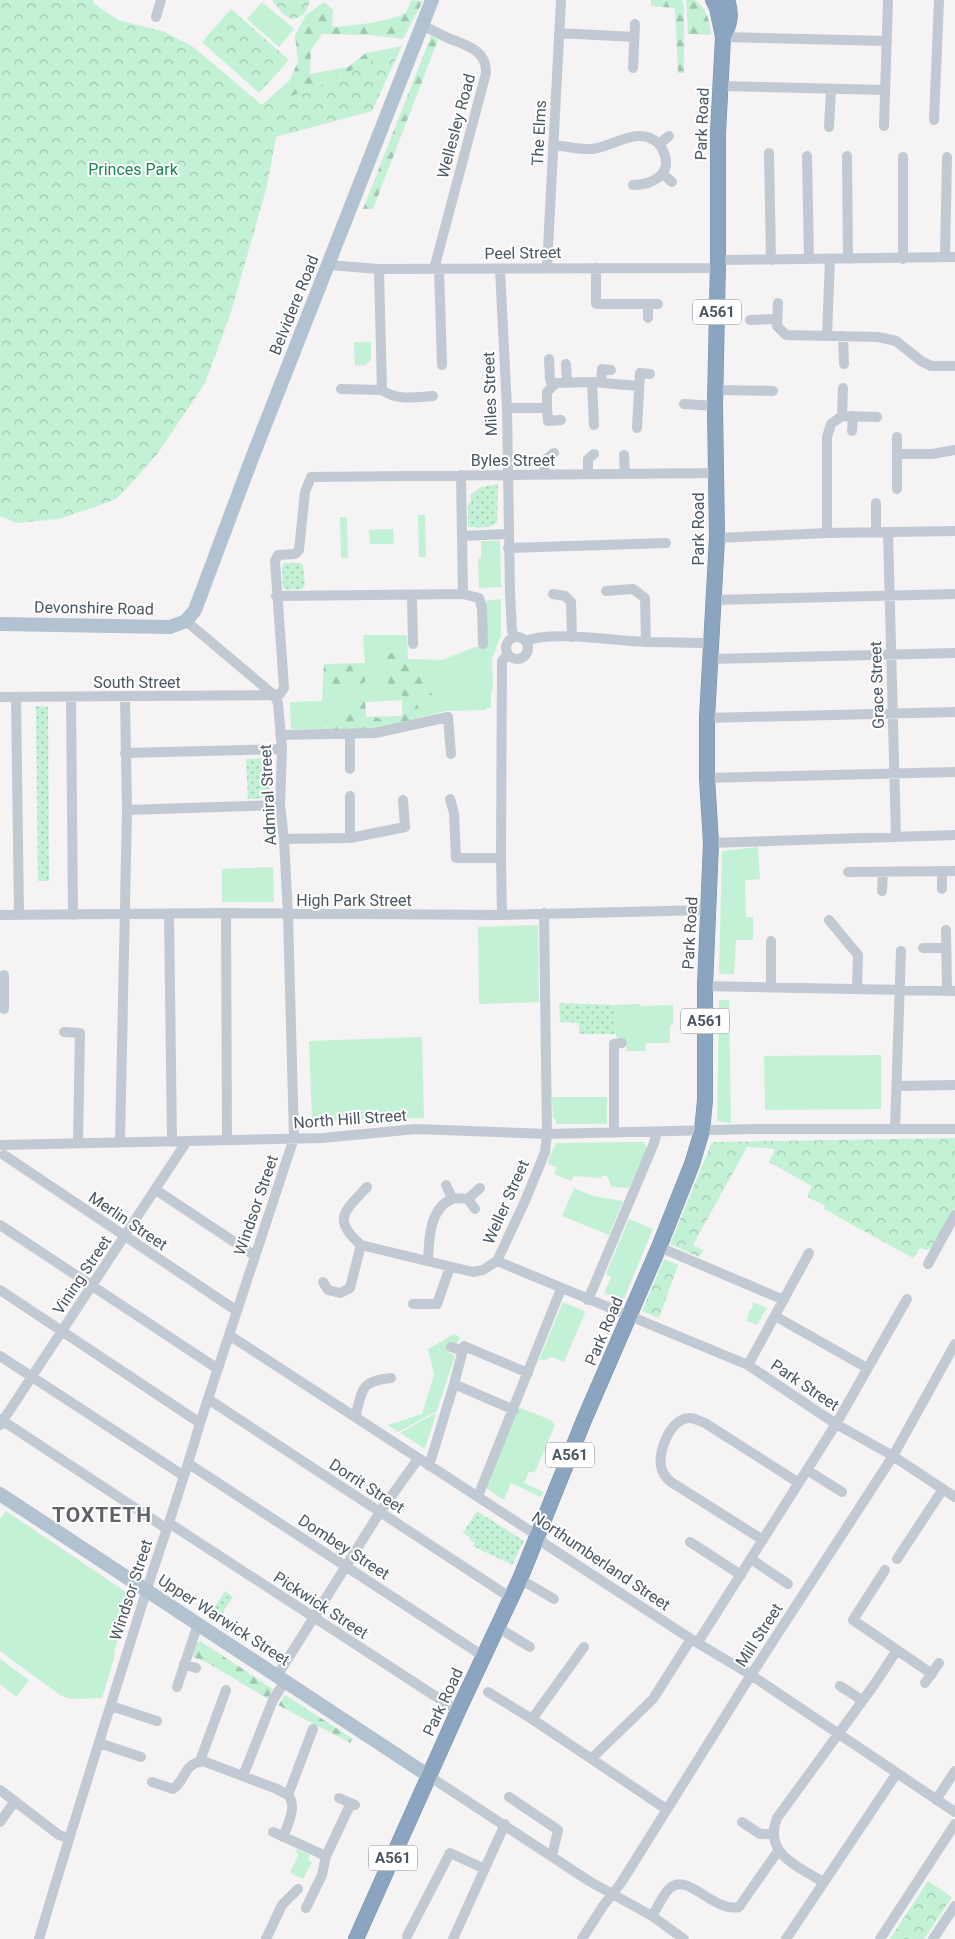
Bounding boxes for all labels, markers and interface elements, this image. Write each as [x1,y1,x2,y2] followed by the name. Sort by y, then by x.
[433,72,479,180] street label: Wellesley Road
[691,87,713,161] street label: Park Road
[528,100,550,166] street label: The Elms
[88,160,179,179] park label: Princes Park
[484,243,562,263] street label: Peel Street
[265,252,323,358] street label: Belvidere Road
[693,300,741,324] road number: A561
[479,351,501,437] street label: Miles Street
[471,451,555,470] street label: Byles Street
[689,493,708,565] street label: Park Road
[34,597,154,619] street label: Devonshire Road
[866,641,888,729] street label: Grace Street
[93,673,181,692] street label: South Street
[256,744,280,846] street label: Admiral Street
[296,891,412,910] street label: High Park Street
[679,896,701,970] street label: Park Road
[681,1008,729,1034] road number: A561
[293,1106,407,1132] street label: North Hill Street
[230,1152,282,1258] street label: Windsor Street
[479,1157,533,1247] street label: Weller Street
[85,1188,171,1254] street label: Merlin Street
[49,1232,115,1318] street label: Vining Street
[581,1294,627,1368] street label: Park Road
[767,1355,843,1415] street label: Park Street
[546,1442,594,1468] road number: A561
[326,1455,408,1517] street label: Dorrit Street
[52,1503,152,1527] district label: TOXTETH
[528,1508,674,1614] street label: Northumberland Street
[295,1510,393,1584] street label: Dombey Street
[106,1537,156,1643] street label: Windsor Street
[270,1567,372,1643] street label: Pickwick Street
[155,1570,293,1670] street label: Upper Warwick Street
[731,1600,787,1670] street label: Mill Street
[419,1665,467,1739] street label: Park Road
[369,1846,417,1870] road number: A561

